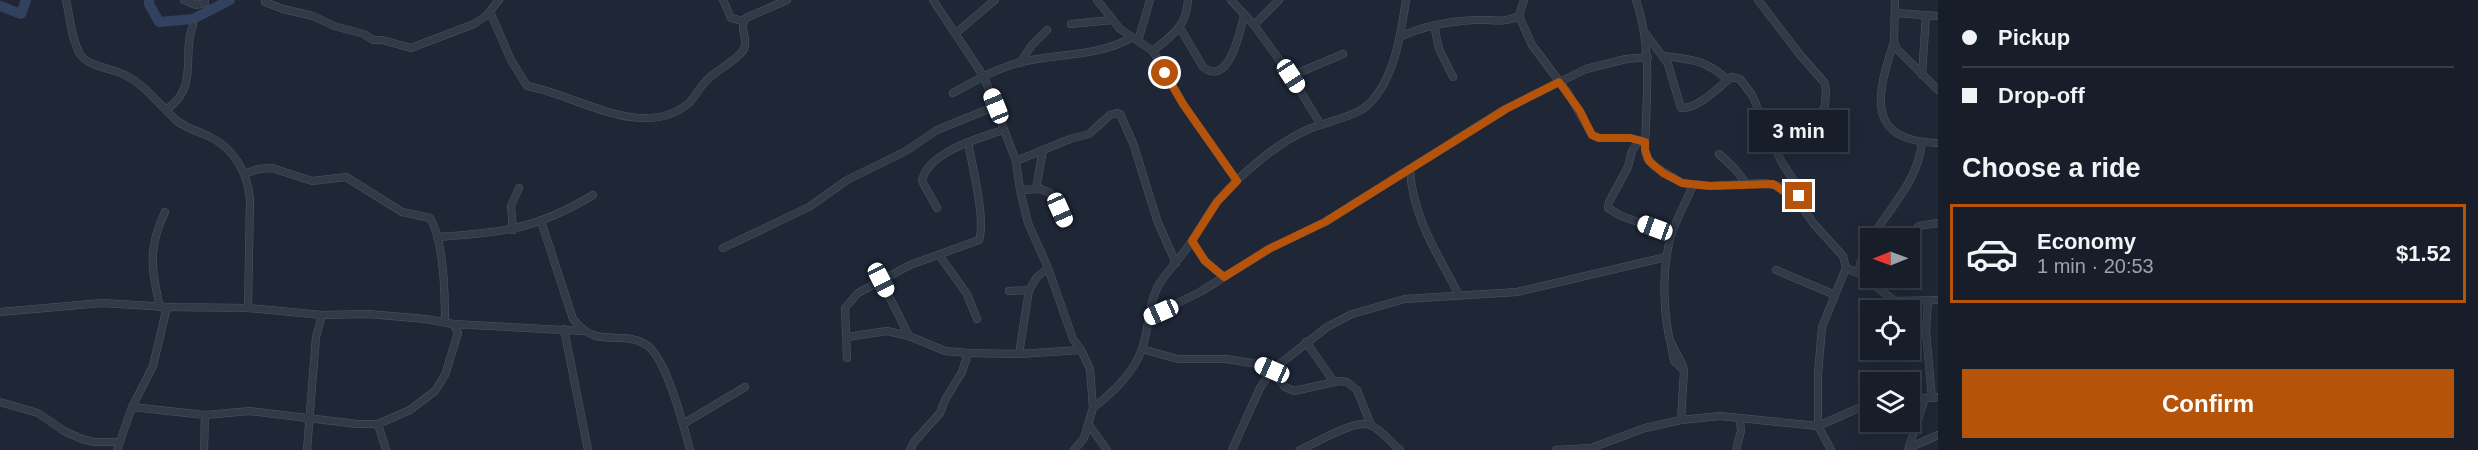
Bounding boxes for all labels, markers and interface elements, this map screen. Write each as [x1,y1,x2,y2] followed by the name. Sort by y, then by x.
[1998,25,2070,50] text: Pickup
[1274,56,1308,96] car
[1151,59,1178,86] route start
[1998,83,2085,108] text: Drop-off
[981,86,1011,126] car
[1750,109,1848,151] callout: 3 min
[1772,120,1825,142] text: 3 min
[1962,153,2141,183] text: Choose a ride
[1785,182,1812,209] route end
[1044,190,1076,230] car
[1635,213,1675,243] car
[1965,227,2019,281] icon: car
[1860,228,1920,288] north arrow
[1860,228,1920,432] map controls
[2037,229,2136,254] text: Economy
[2396,241,2451,266] text: $1.52
[2037,255,2154,277] text: 1 min · 20:53
[865,260,897,300] car
[1141,296,1181,328] car
[1860,300,1920,360] button: locate
[1252,354,1292,386] car
[1962,369,2454,438] button: Confirm
[1860,372,1920,432] button: layers

